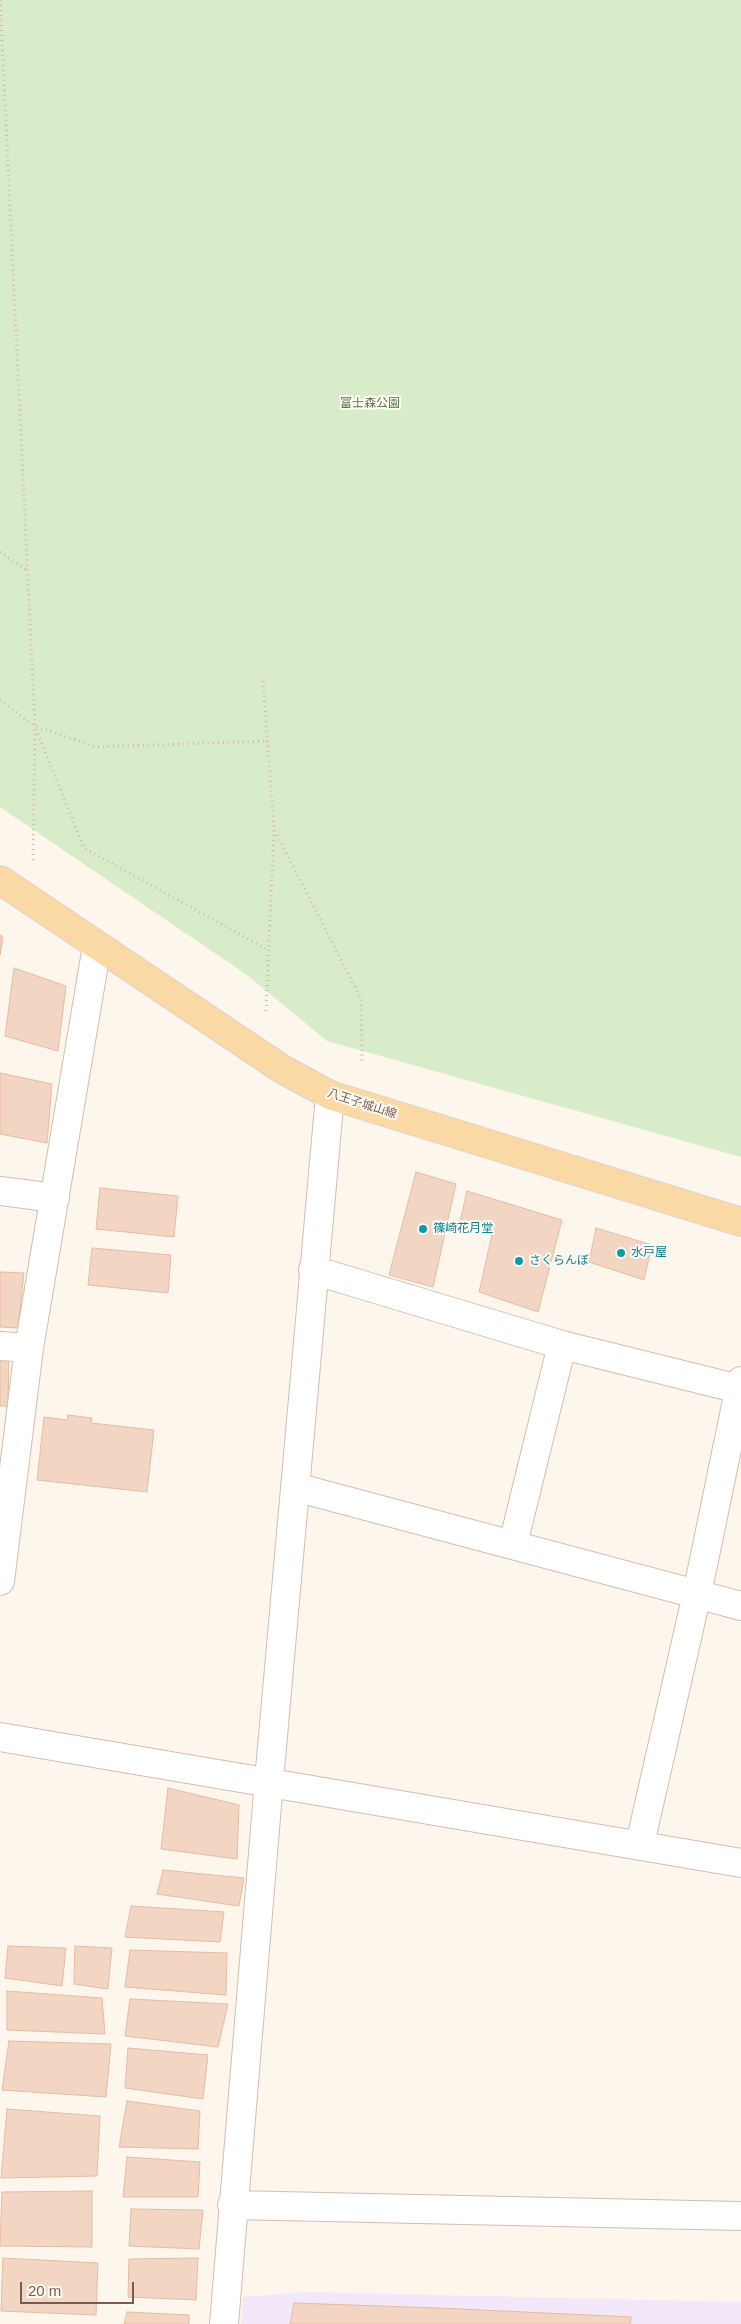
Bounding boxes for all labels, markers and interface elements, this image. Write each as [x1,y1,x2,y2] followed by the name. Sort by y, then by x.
[340,397,400,411] park label: 富士森公園
[326,1086,398,1122] street label: 八王子城山線
[433,1222,493,1236] place label: 篠崎花月堂
[417,1223,429,1235] marker: 篠崎花月堂
[631,1246,667,1260] place label: 水戸屋
[615,1247,627,1259] marker: 水戸屋
[529,1254,589,1268] place label: さくらんぼ
[513,1255,525,1267] marker: さくらんぼ
[22,2272,136,2304] scale bar
[28,2282,61,2299] text: 20 m

